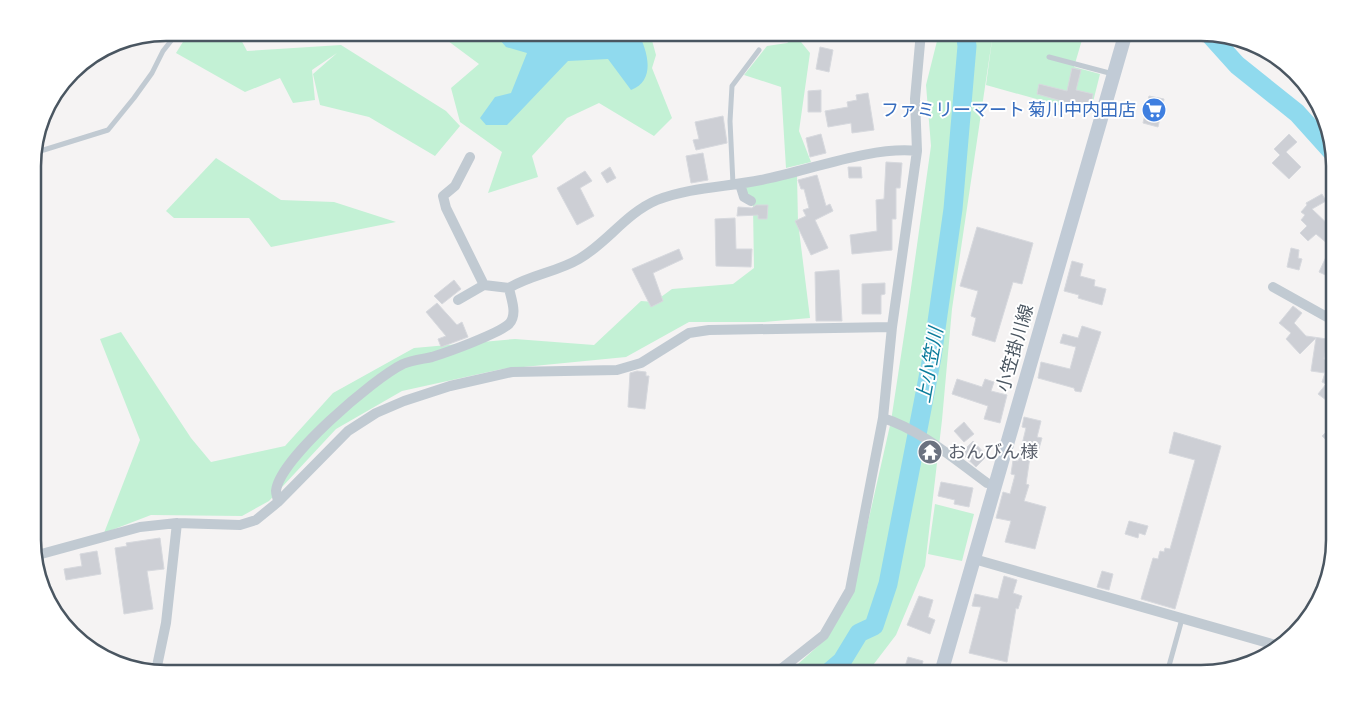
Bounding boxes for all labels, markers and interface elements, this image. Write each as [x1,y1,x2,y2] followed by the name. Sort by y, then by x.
[1141,97,1167,123] supermarket icon: ファミリーマート 菊川中内田店
[881,101,1136,120] place label: ファミリーマート 菊川中内田店
[993,302,1037,394] street label: 小笠掛川線
[913,324,947,404] water label: 上小笠川
[917,439,943,465] temple icon: おんびん様
[948,442,1038,462] place label: おんびん様

